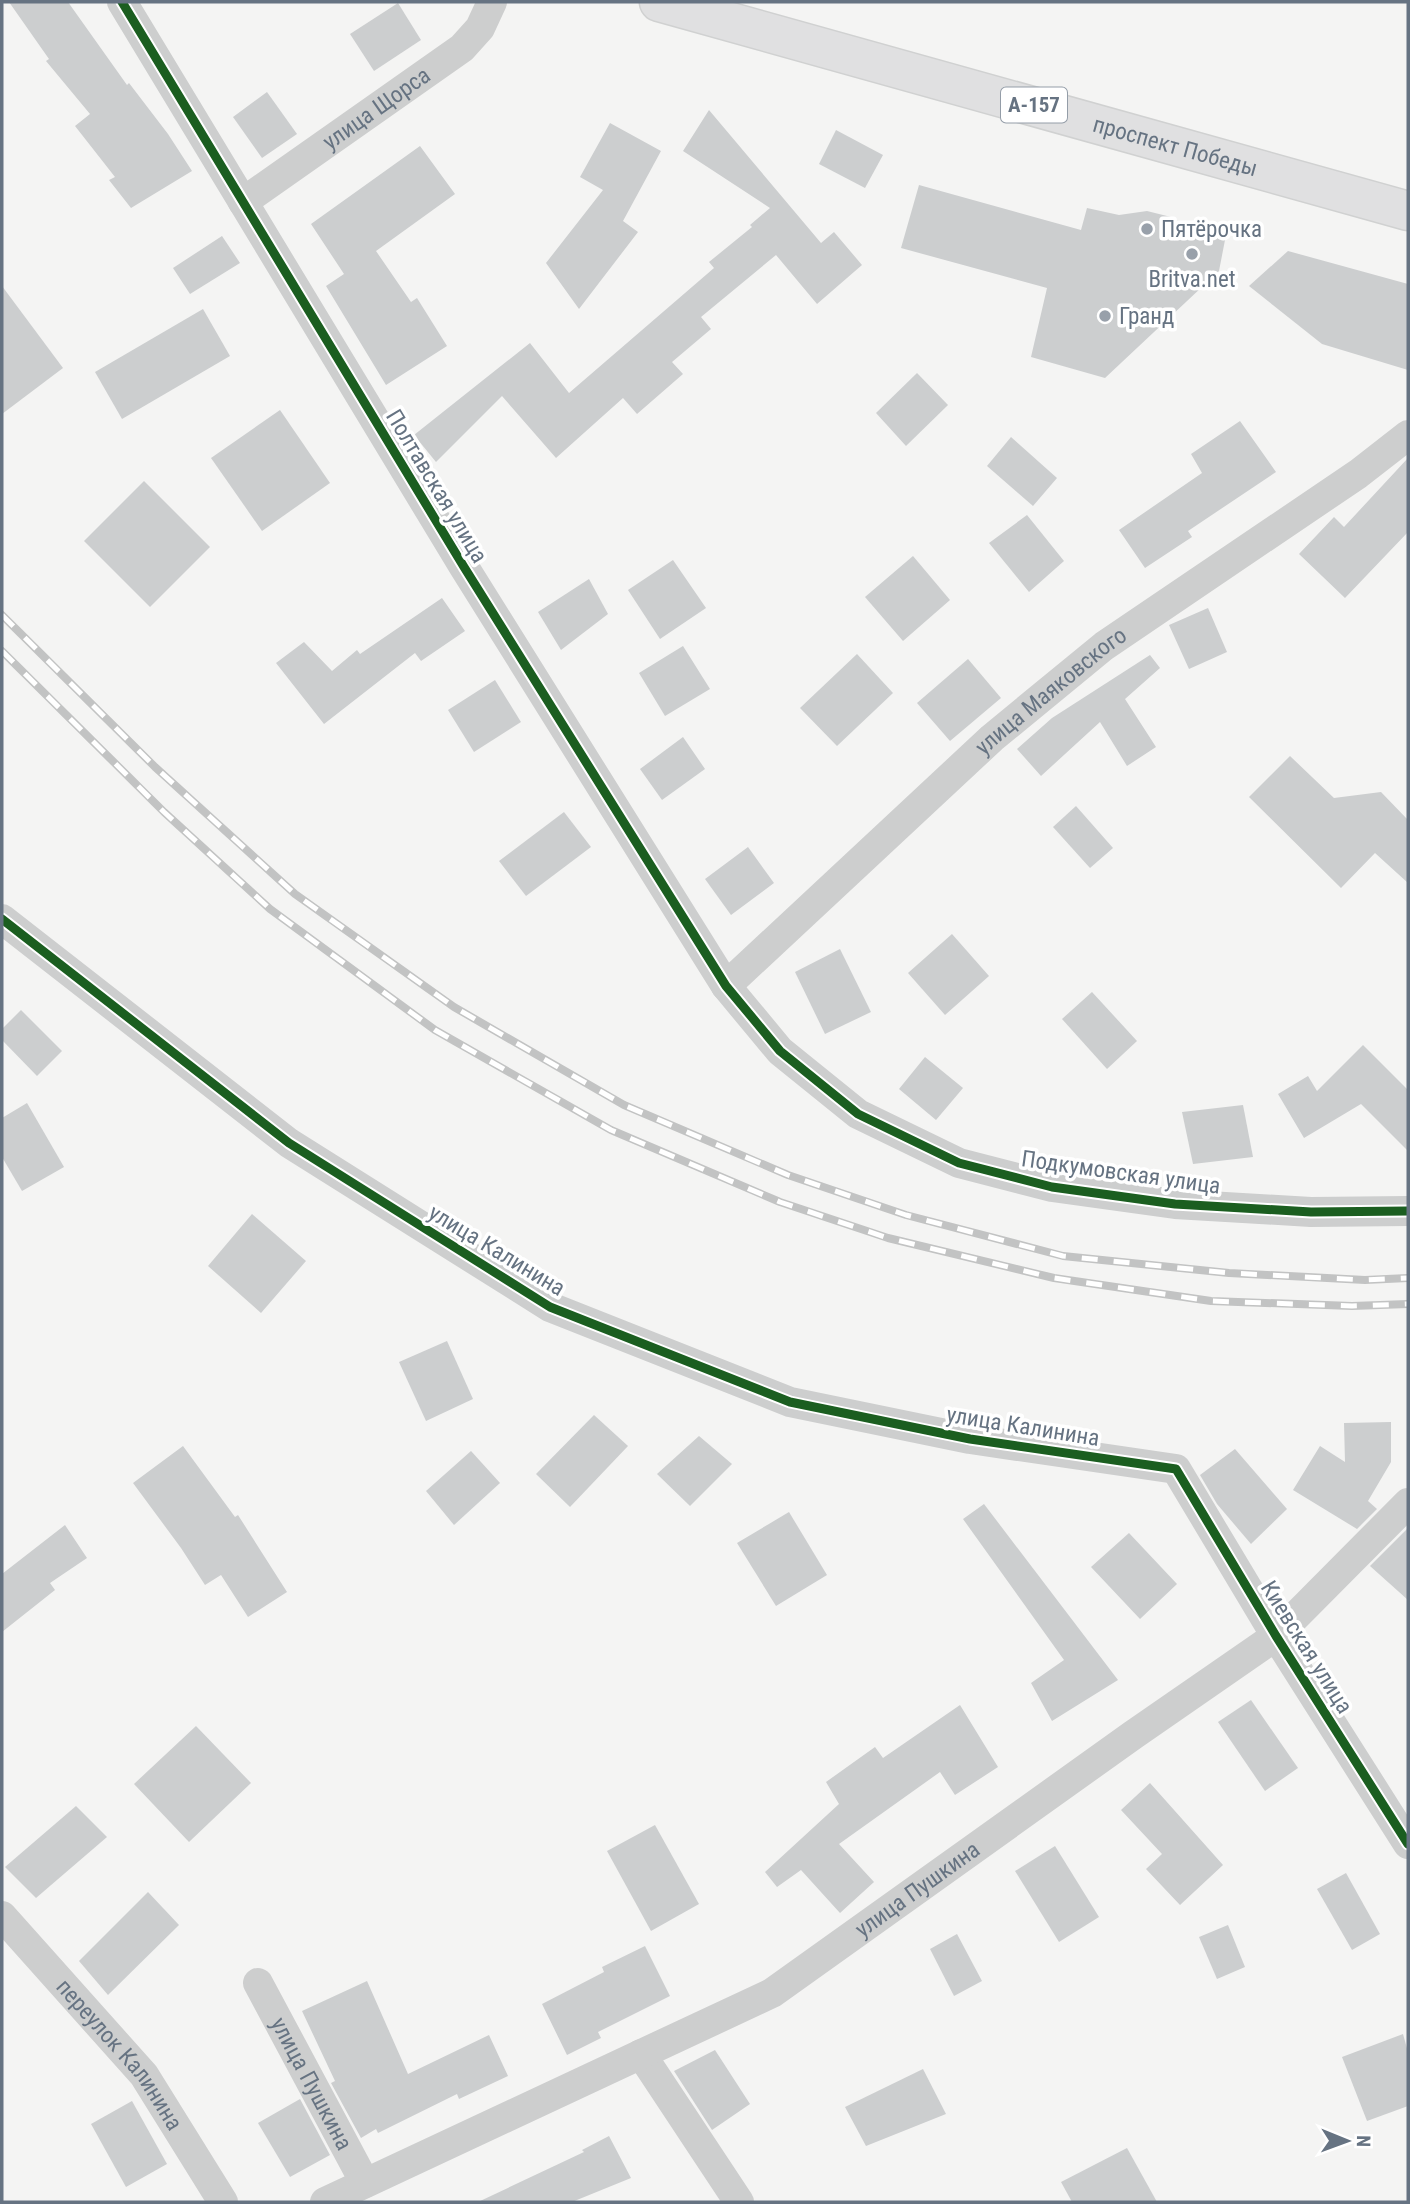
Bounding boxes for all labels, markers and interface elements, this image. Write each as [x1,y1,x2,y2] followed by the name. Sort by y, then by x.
[318,62,435,156] street label: улица Щорса
[1001,88,1067,122] road number: А-157
[1090,111,1260,182] street label: проспект Победы
[1161,216,1262,243] place label: Пятёрочка
[1139,221,1155,237] marker: Пятёрочка
[1184,246,1200,262] marker: Britva.net
[1148,266,1236,293] place label: Britva.net
[1119,303,1174,330] place label: Гранд
[1097,308,1113,324] marker: Гранд
[380,405,493,568] street label: Полтавская улица
[970,622,1132,761] street label: улица Маяковского
[1020,1145,1222,1200] street label: Подкумовская улица
[424,1199,570,1302] street label: улица Калинина
[945,1401,1101,1452] street label: улица Калинина
[1255,1576,1358,1719] street label: Киевская улица
[850,1836,985,1943] street label: улица Пушкина
[51,1973,188,2135] street label: переулок Калинина
[265,2013,358,2155] street label: улица Пушкина
[1312,2106,1382,2176] north arrow
[1352,2135,1375,2147] text: N

